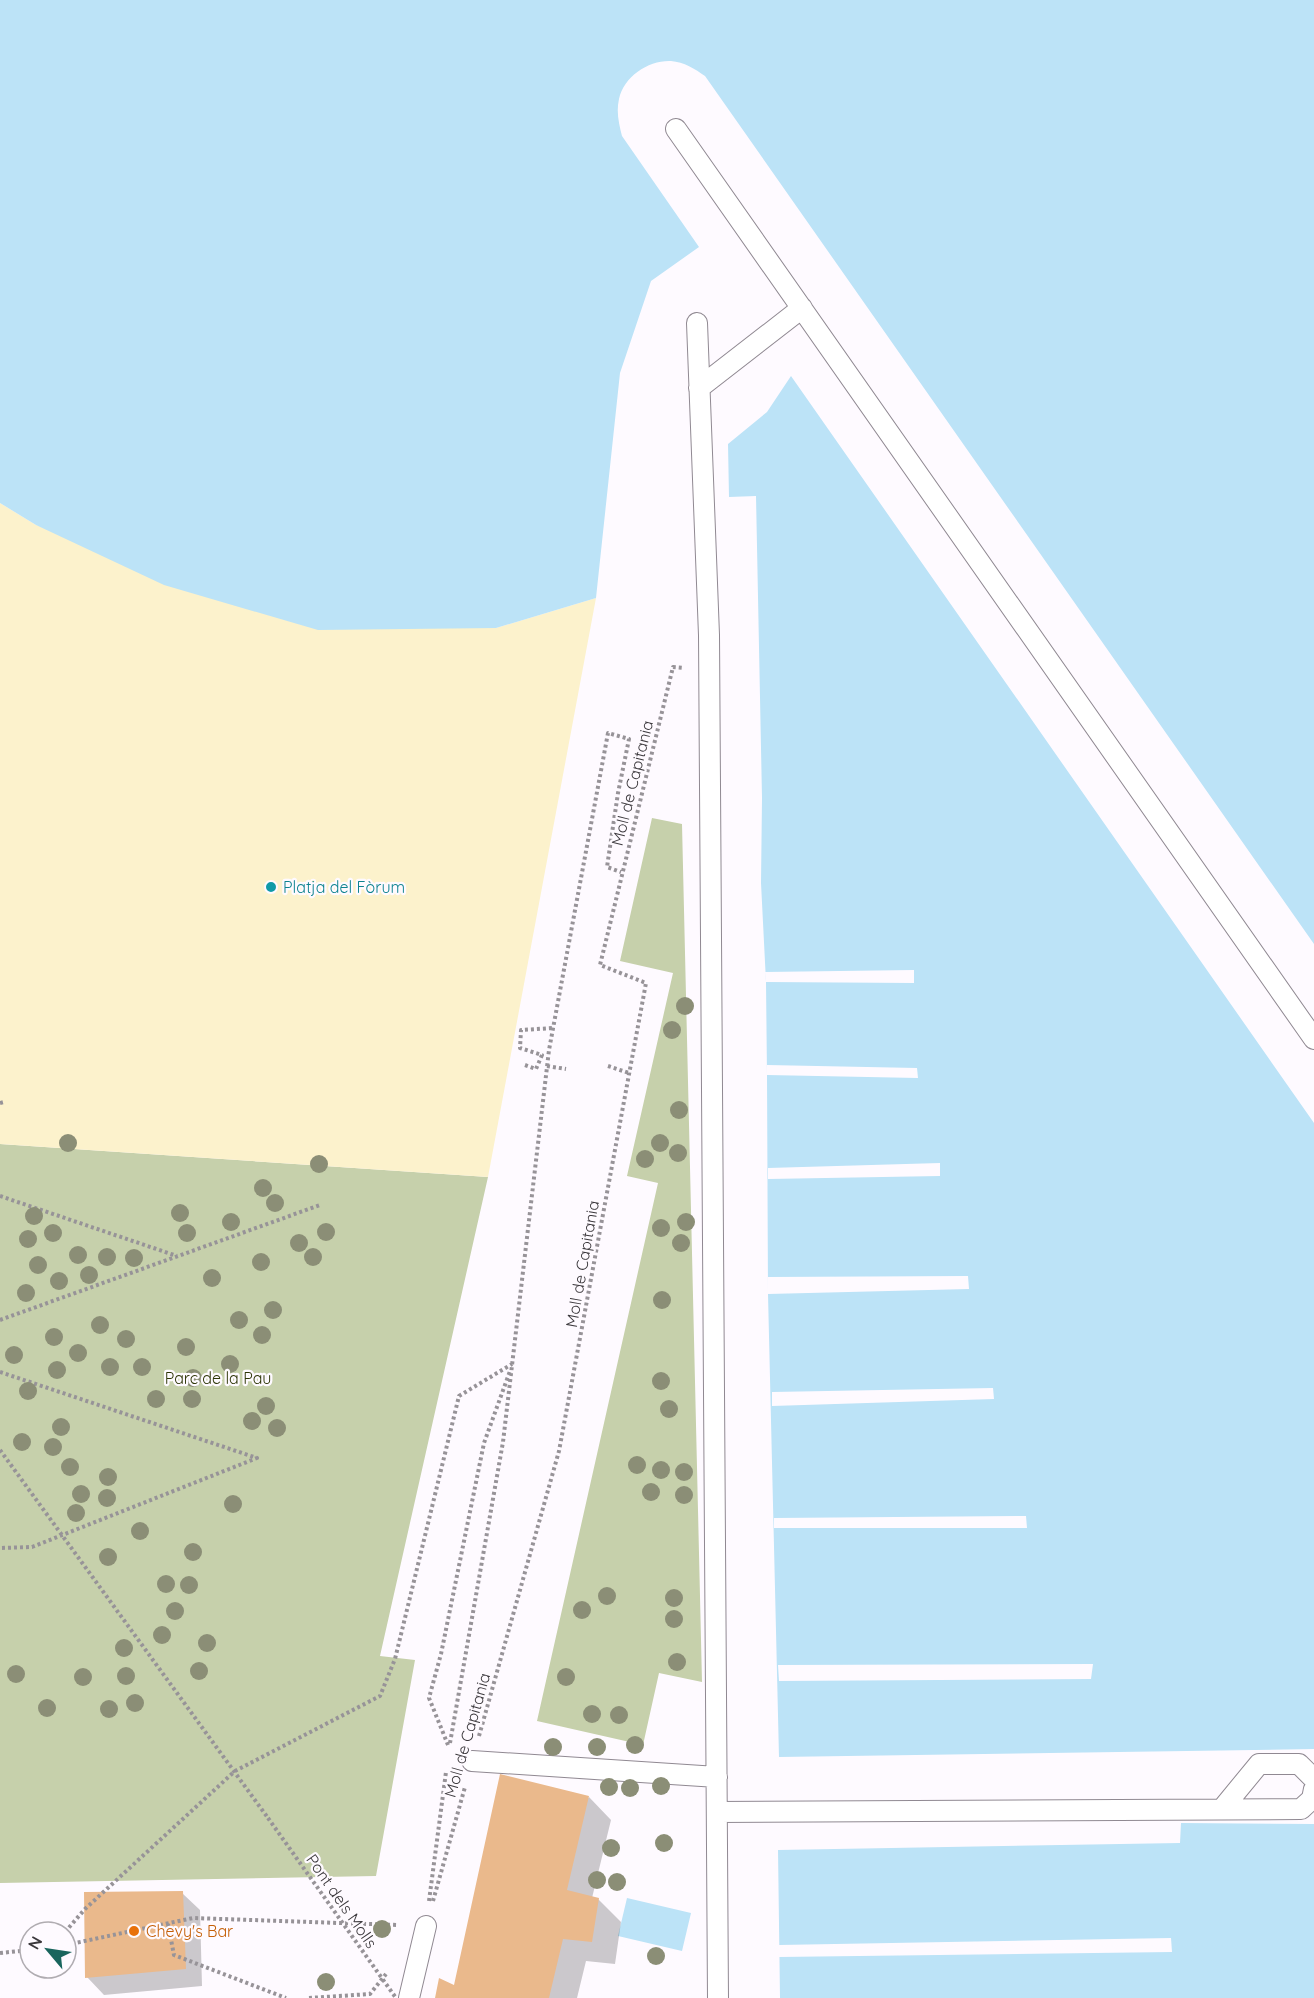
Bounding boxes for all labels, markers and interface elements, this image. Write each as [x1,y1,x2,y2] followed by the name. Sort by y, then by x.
[607,718,657,848] street label: Moll de Capitania
[283,877,405,897] place label: Platja del Fòrum
[264,880,278,894] marker: Platja del Fòrum
[561,1199,603,1329] street label: Moll de Capitania
[165,1368,271,1388] park label: Parc de la Pau
[440,1670,494,1800] street label: Moll de Capitania
[302,1850,382,1952] street label: Pont dels Molls
[18,1920,78,1980] north arrow
[146,1921,233,1941] place label: Chevy's Bar
[127,1924,141,1938] marker: Chevy's Bar
[23,1933,46,1953] text: N

